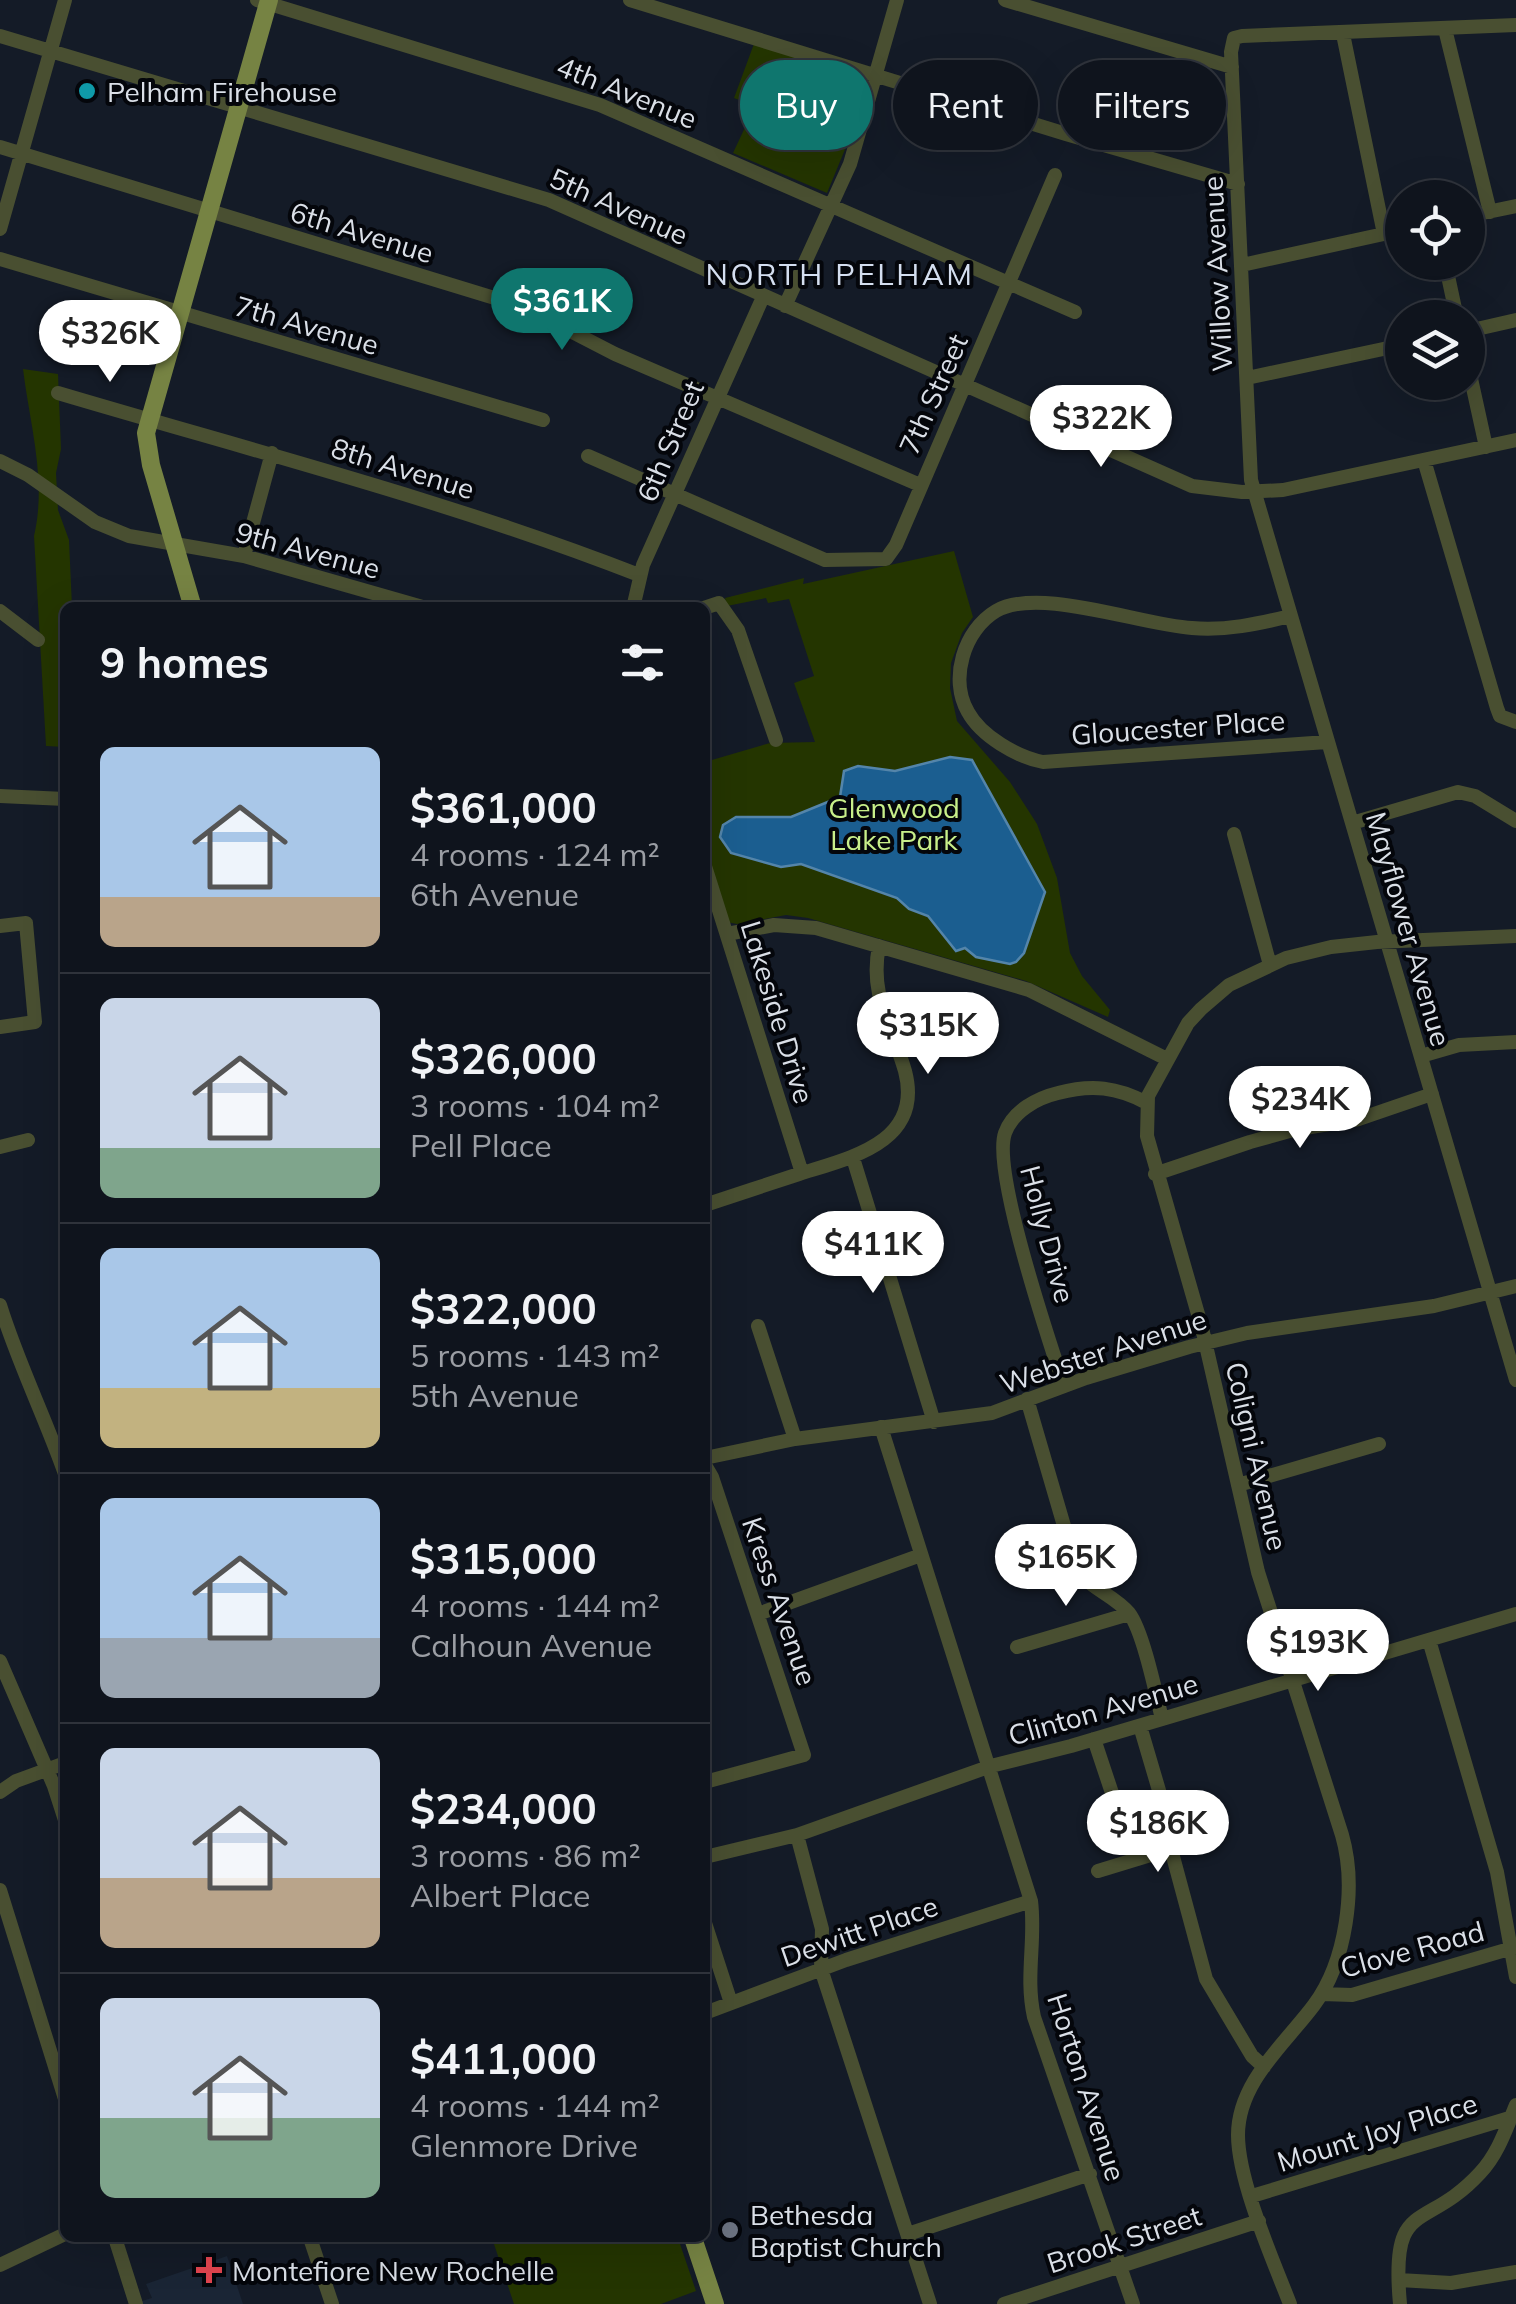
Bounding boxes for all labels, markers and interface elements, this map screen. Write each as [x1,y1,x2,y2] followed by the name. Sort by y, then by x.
[552,48,702,136] street label: 4th Avenue
[740,60,873,150] chip: Buy
[893,60,1038,150] chip: Rent
[1058,60,1226,150] chip: Filters
[107,74,337,109] place label: Pelham Firehouse
[76,80,98,102] marker: Pelham Firehouse
[544,160,694,252] street label: 5th Avenue
[1194,175,1240,373] street label: Willow Avenue
[1385,180,1485,400] map controls
[1385,180,1485,280] button: locate
[286,194,438,270] street label: 6th Avenue
[706,255,974,293] district label: NORTH PELHAM
[492,268,632,353] pin: $361K
[513,280,611,320] text: $361K
[231,288,383,362] street label: 7th Avenue
[40,300,180,385] pin: $326K
[1385,300,1485,400] button: layers
[61,312,159,352] text: $326K
[891,328,975,459] street label: 7th Street
[629,375,711,507] street label: 6th Street
[1031,385,1171,470] pin: $322K
[1052,397,1150,437] text: $322K
[327,430,479,506] street label: 8th Avenue
[232,514,384,586] street label: 9th Avenue
[615,635,670,690] icon: filters
[100,636,269,689] text: 9 homes
[1070,702,1286,752] street label: Gloucester Place
[410,781,597,834] text: $361,000
[180,787,300,907] icon: home
[828,790,960,857] park label: Glenwood Lake Park
[1359,808,1459,1050] street label: Mayflower Avenue
[410,834,660,874] text: 4 rooms · 124 m²
[410,874,579,914] text: 6th Avenue
[734,917,822,1107] street label: Lakeside Drive
[858,992,998,1077] pin: $315K
[879,1004,977,1044] text: $315K
[410,1032,597,1085] text: $326,000
[180,1038,300,1158] icon: home
[1230,1066,1370,1151] pin: $234K
[1251,1078,1349,1118] text: $234K
[410,1085,660,1125] text: 3 rooms · 104 m²
[410,1125,552,1165] text: Pell Place
[1013,1162,1083,1306] street label: Holly Drive
[803,1211,943,1296] pin: $411K
[824,1223,922,1263] text: $411K
[410,1282,597,1335] text: $322,000
[180,1288,300,1408] icon: home
[995,1301,1211,1401] street label: Webster Avenue
[410,1335,660,1375] text: 5 rooms · 143 m²
[1218,1358,1296,1554] street label: Coligni Avenue
[410,1375,579,1415] text: 5th Avenue
[735,1512,825,1690] street label: Kress Avenue
[996,1524,1136,1609] pin: $165K
[410,1532,597,1585] text: $315,000
[1017,1536,1115,1576] text: $165K
[180,1538,300,1658] icon: home
[410,1585,660,1625] text: 4 rooms · 144 m²
[1248,1609,1388,1694] pin: $193K
[1269,1621,1367,1661] text: $193K
[410,1625,652,1665] text: Calhoun Avenue
[1004,1665,1202,1753] street label: Clinton Avenue
[410,1782,597,1835] text: $234,000
[180,1788,300,1908] icon: home
[1088,1790,1228,1875] pin: $186K
[1109,1802,1207,1842] text: $186K
[410,1835,641,1875] text: 3 rooms · 86 m²
[410,1875,590,1915] text: Albert Place
[776,1888,942,1974] street label: Dewitt Place
[1336,1913,1488,1985] street label: Clove Road
[1040,1989,1134,2185] street label: Horton Avenue
[410,2032,597,2085] text: $411,000
[180,2038,300,2158] icon: home
[410,2085,660,2125] text: 4 rooms · 144 m²
[1273,2085,1481,2179] street label: Mount Joy Place
[410,2125,638,2165] text: Glenmore Drive
[750,2197,942,2264] place label: Bethesda Baptist Church
[1042,2198,1206,2280] street label: Brook Street
[719,2219,741,2241] marker: Bethesda Baptist Church
[232,2253,555,2288] place label: Montefiore New Rochelle
[196,2257,222,2283] marker: Montefiore New Rochelle

